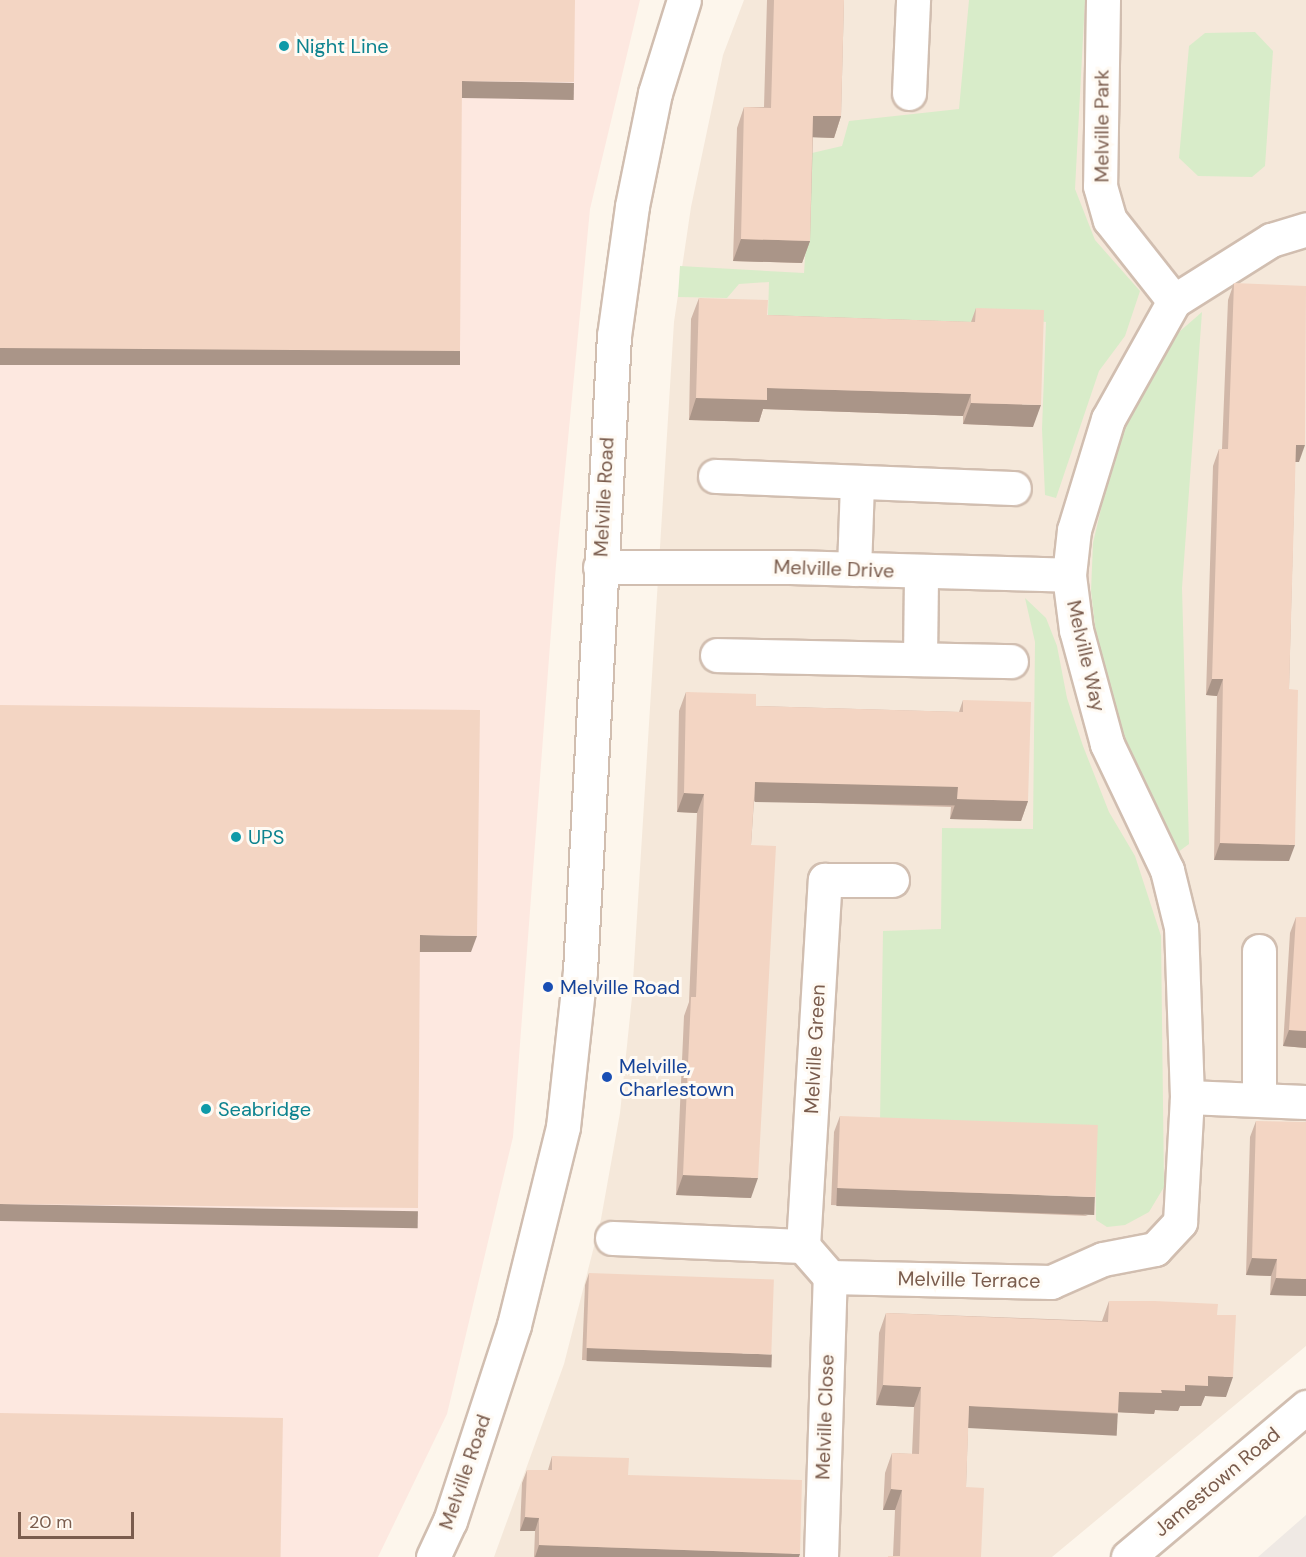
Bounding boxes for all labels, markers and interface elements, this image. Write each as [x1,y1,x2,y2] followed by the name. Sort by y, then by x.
[296,34,389,58] place label: Night Line
[277,39,291,53] marker: Night Line
[1090,69,1114,183] street label: Melville Park
[589,436,619,558] street label: Melville Road
[773,555,895,583] street label: Melville Drive
[1062,598,1110,714] street label: Melville Way
[248,825,284,849] place label: UPS
[229,830,243,844] marker: UPS
[560,975,680,999] place label: Melville Road
[541,980,555,994] marker: Melville Road
[800,983,830,1115] street label: Melville Green
[619,1054,734,1101] place label: Melville, Charlestown
[600,1070,614,1084] marker: Melville, Charlestown
[218,1097,311,1121] place label: Seabridge
[199,1102,213,1116] marker: Seabridge
[897,1267,1041,1293] street label: Melville Terrace
[811,1354,839,1480] street label: Melville Close
[434,1411,496,1533] street label: Melville Road
[1149,1422,1285,1542] street label: Jamestown Road
[21,1500,136,1538] scale bar
[29,1510,72,1534] text: 20 m

